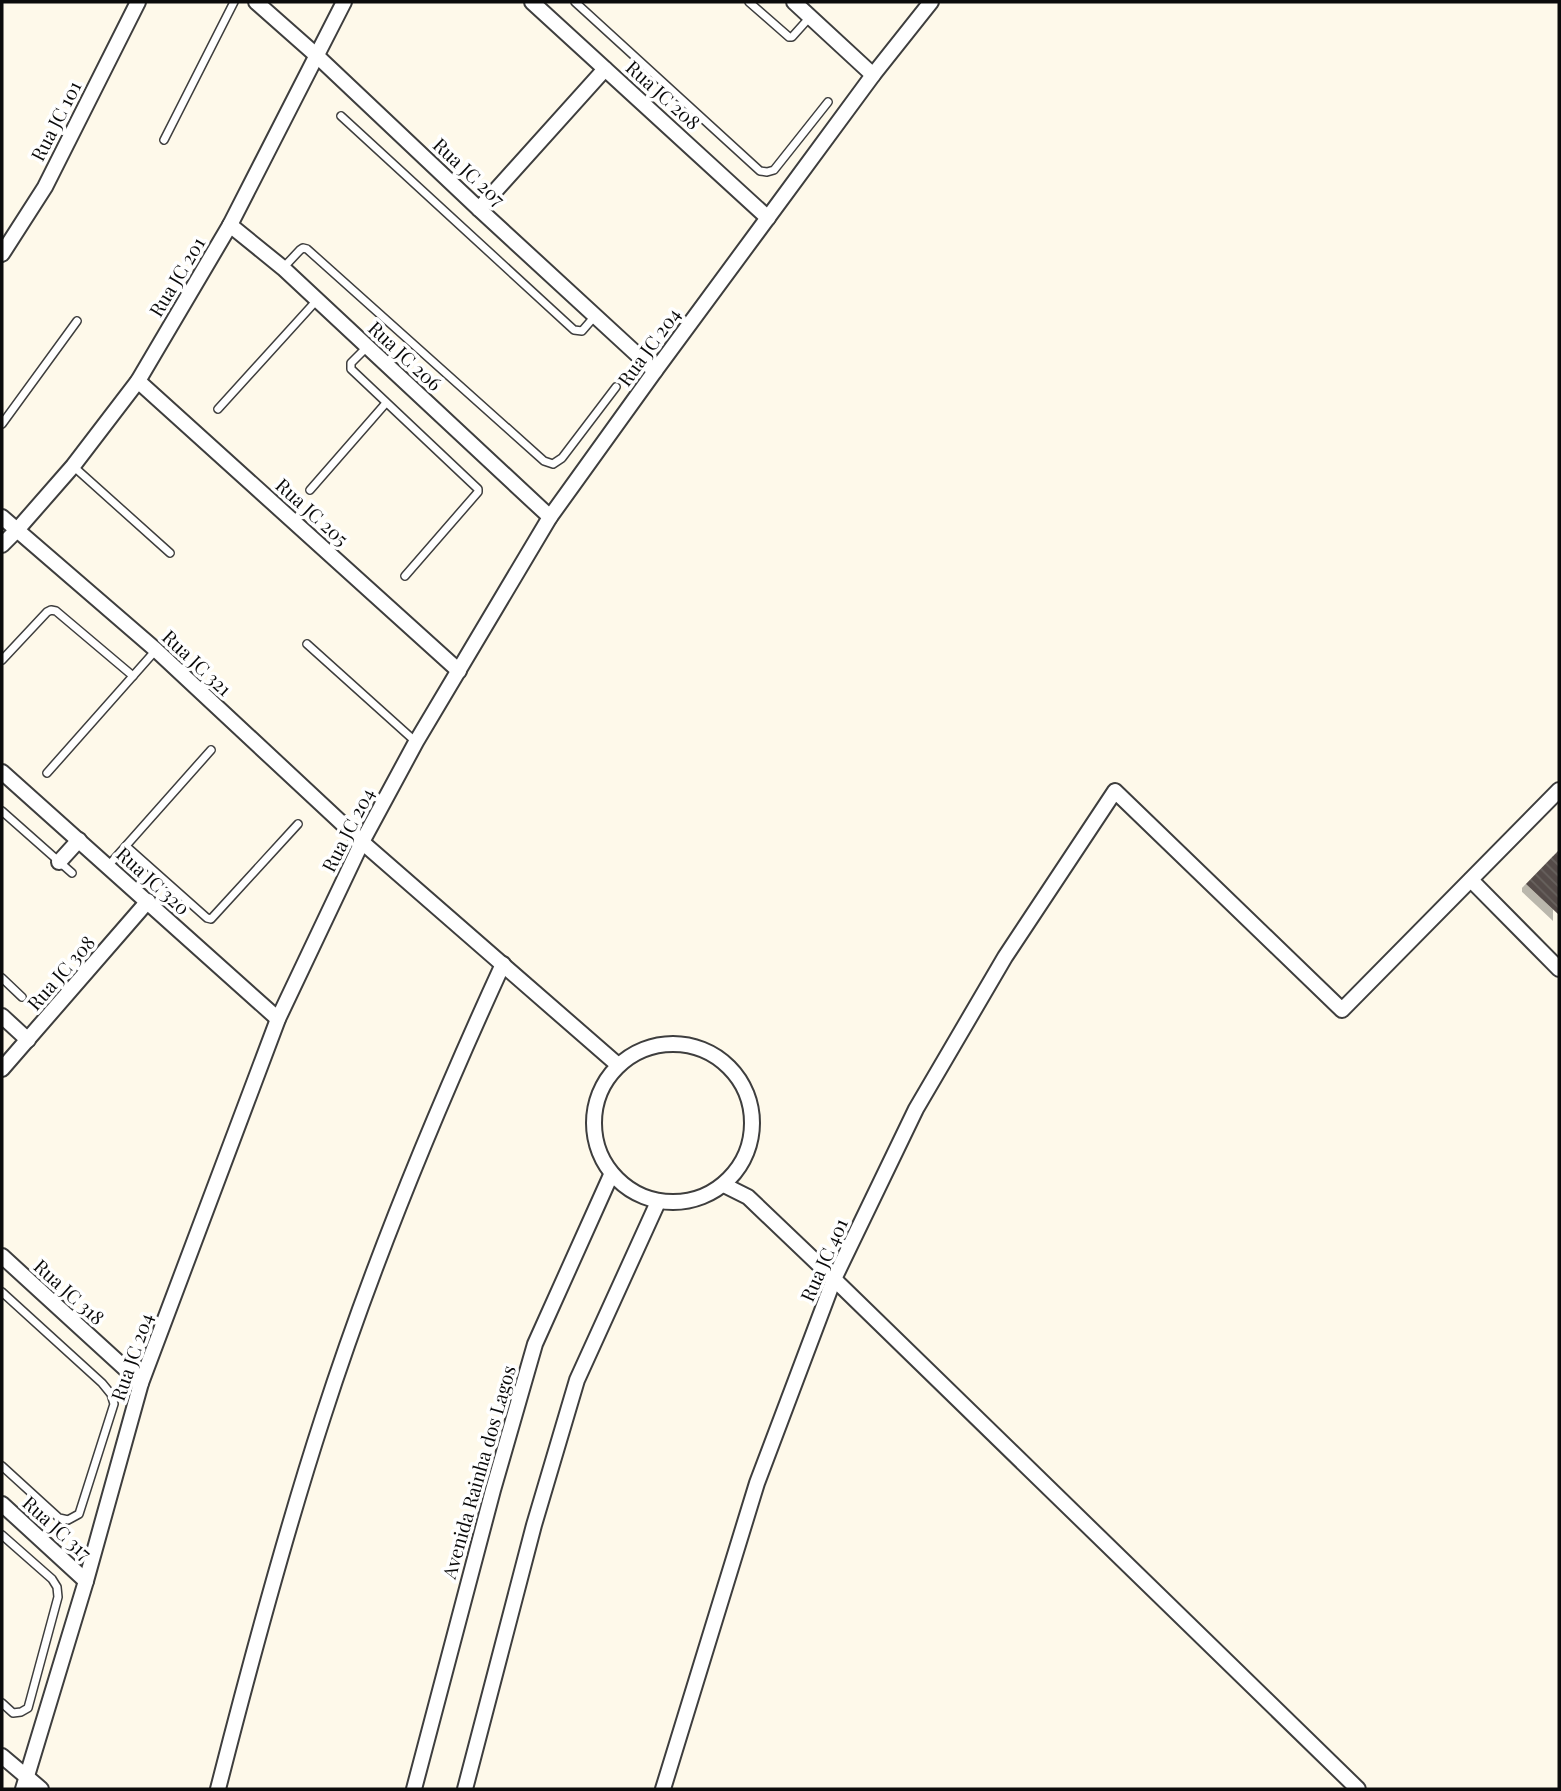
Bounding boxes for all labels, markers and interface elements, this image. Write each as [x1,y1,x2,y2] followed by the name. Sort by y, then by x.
[621,54,706,135] street label: Rua JC 208
[24,76,86,165] street label: Rua JC 101
[428,131,511,211] street label: Rua JC 207
[142,232,210,321] street label: Rua JC 201
[611,302,685,391] street label: Rua JC 204
[363,315,448,396] street label: Rua JC 206
[271,472,355,551] street label: Rua JC 205
[157,623,238,701] street label: Rua JC 321
[315,783,379,876] street label: Rua JC 204
[111,840,196,920] street label: Rua JC 320
[21,929,100,1015] street label: Rua JC 308
[793,1214,853,1305] street label: Rua JC 401
[29,1253,111,1330] street label: Rua JC 318
[104,1309,158,1404] street label: Rua JC 204
[435,1362,521,1582] street label: Avenida Rainha dos Lagos
[18,1489,98,1565] street label: Rua JC 317

